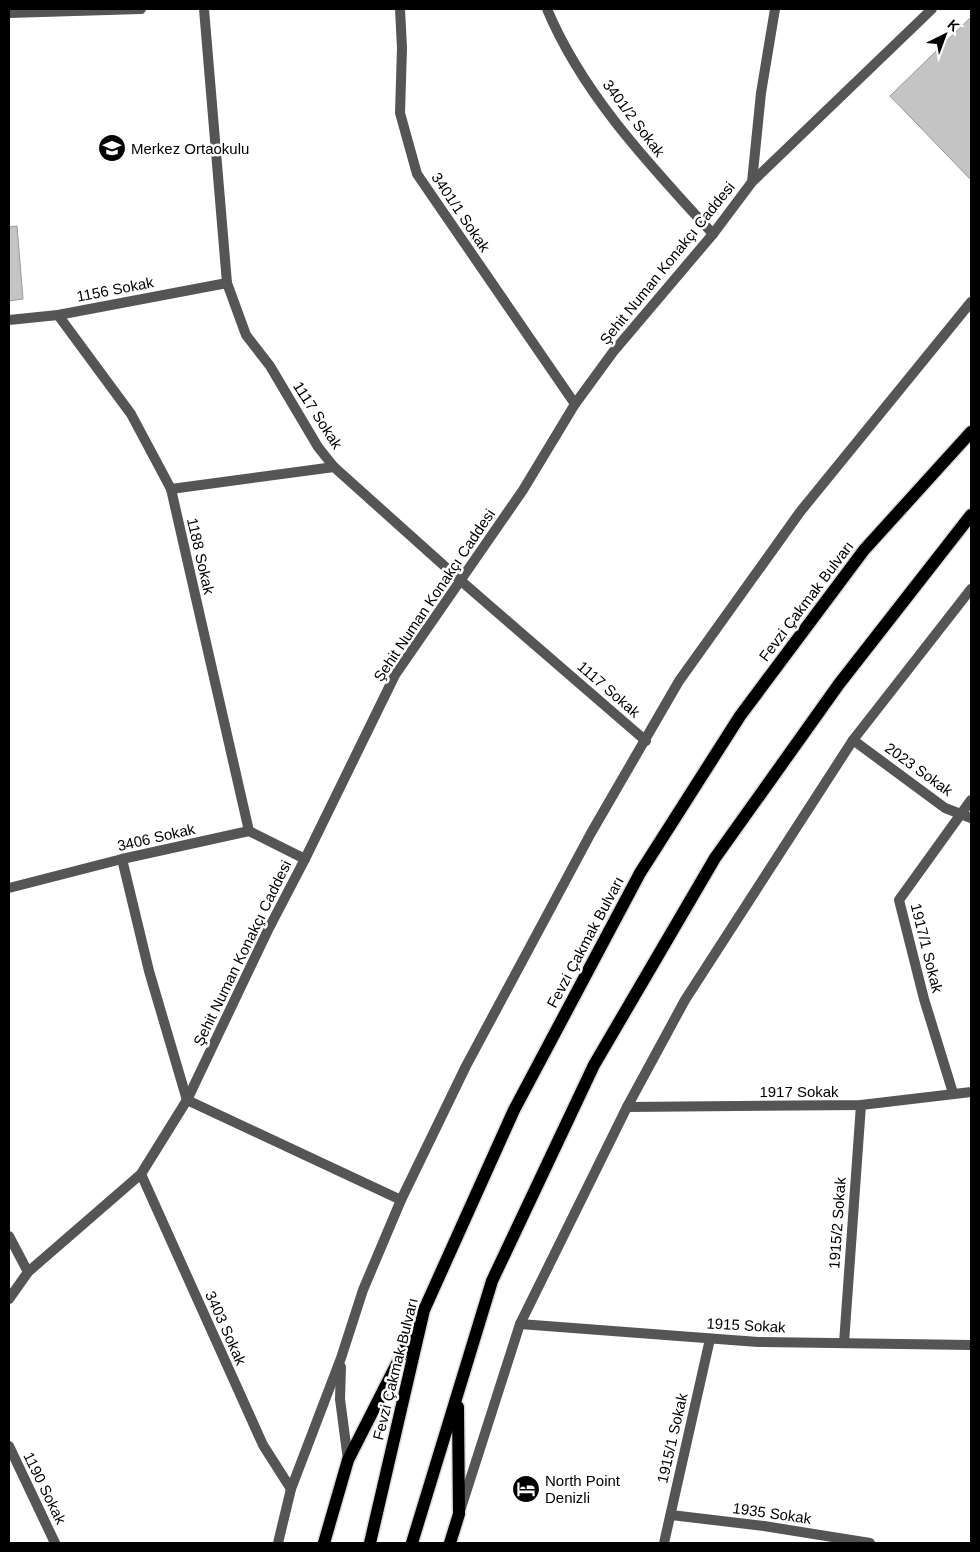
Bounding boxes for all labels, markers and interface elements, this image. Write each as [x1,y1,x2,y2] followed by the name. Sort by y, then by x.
[920,10,970,60] north arrow
[945,16,963,35] text: K
[600,76,669,160] street label: 3401/2 Sokak
[97,133,127,163] school or university icon: Merkez Ortaokulu
[131,140,249,157] place label: Merkez Ortaokulu
[428,169,494,255] street label: 3401/1 Sokak
[596,178,738,348] street label: Şehit Numan Konakçı Caddesi
[75,273,155,305] street label: 1156 Sokak
[290,378,346,452] street label: 1117 Sokak
[370,506,498,684] street label: Şehit Numan Konakçı Caddesi
[184,516,218,596] street label: 1188 Sokak
[755,538,857,664] street label: Fevzi Çakmak Bulvarı
[574,657,644,721] street label: 1117 Sokak
[882,739,956,799] street label: 2023 Sokak
[115,820,197,854] street label: 3406 Sokak
[190,857,294,1049] street label: Şehit Numan Konakçı Caddesi
[543,874,627,1010] street label: Fevzi Çakmak Bulvarı
[908,901,946,995] street label: 1917/1 Sokak
[759,1083,839,1100] street label: 1917 Sokak
[825,1176,849,1269] street label: 1915/2 Sokak
[202,1288,250,1368] street label: 3403 Sokak
[369,1296,421,1442] street label: Fevzi Çakmak Bulvarı
[706,1314,786,1336] street label: 1915 Sokak
[653,1391,691,1485] street label: 1915/1 Sokak
[20,1449,70,1527] street label: 1190 Sokak
[545,1472,621,1506] place label: North Point Denizli
[511,1474,541,1504] hotel icon: North Point Denizli
[732,1499,813,1527] street label: 1935 Sokak

